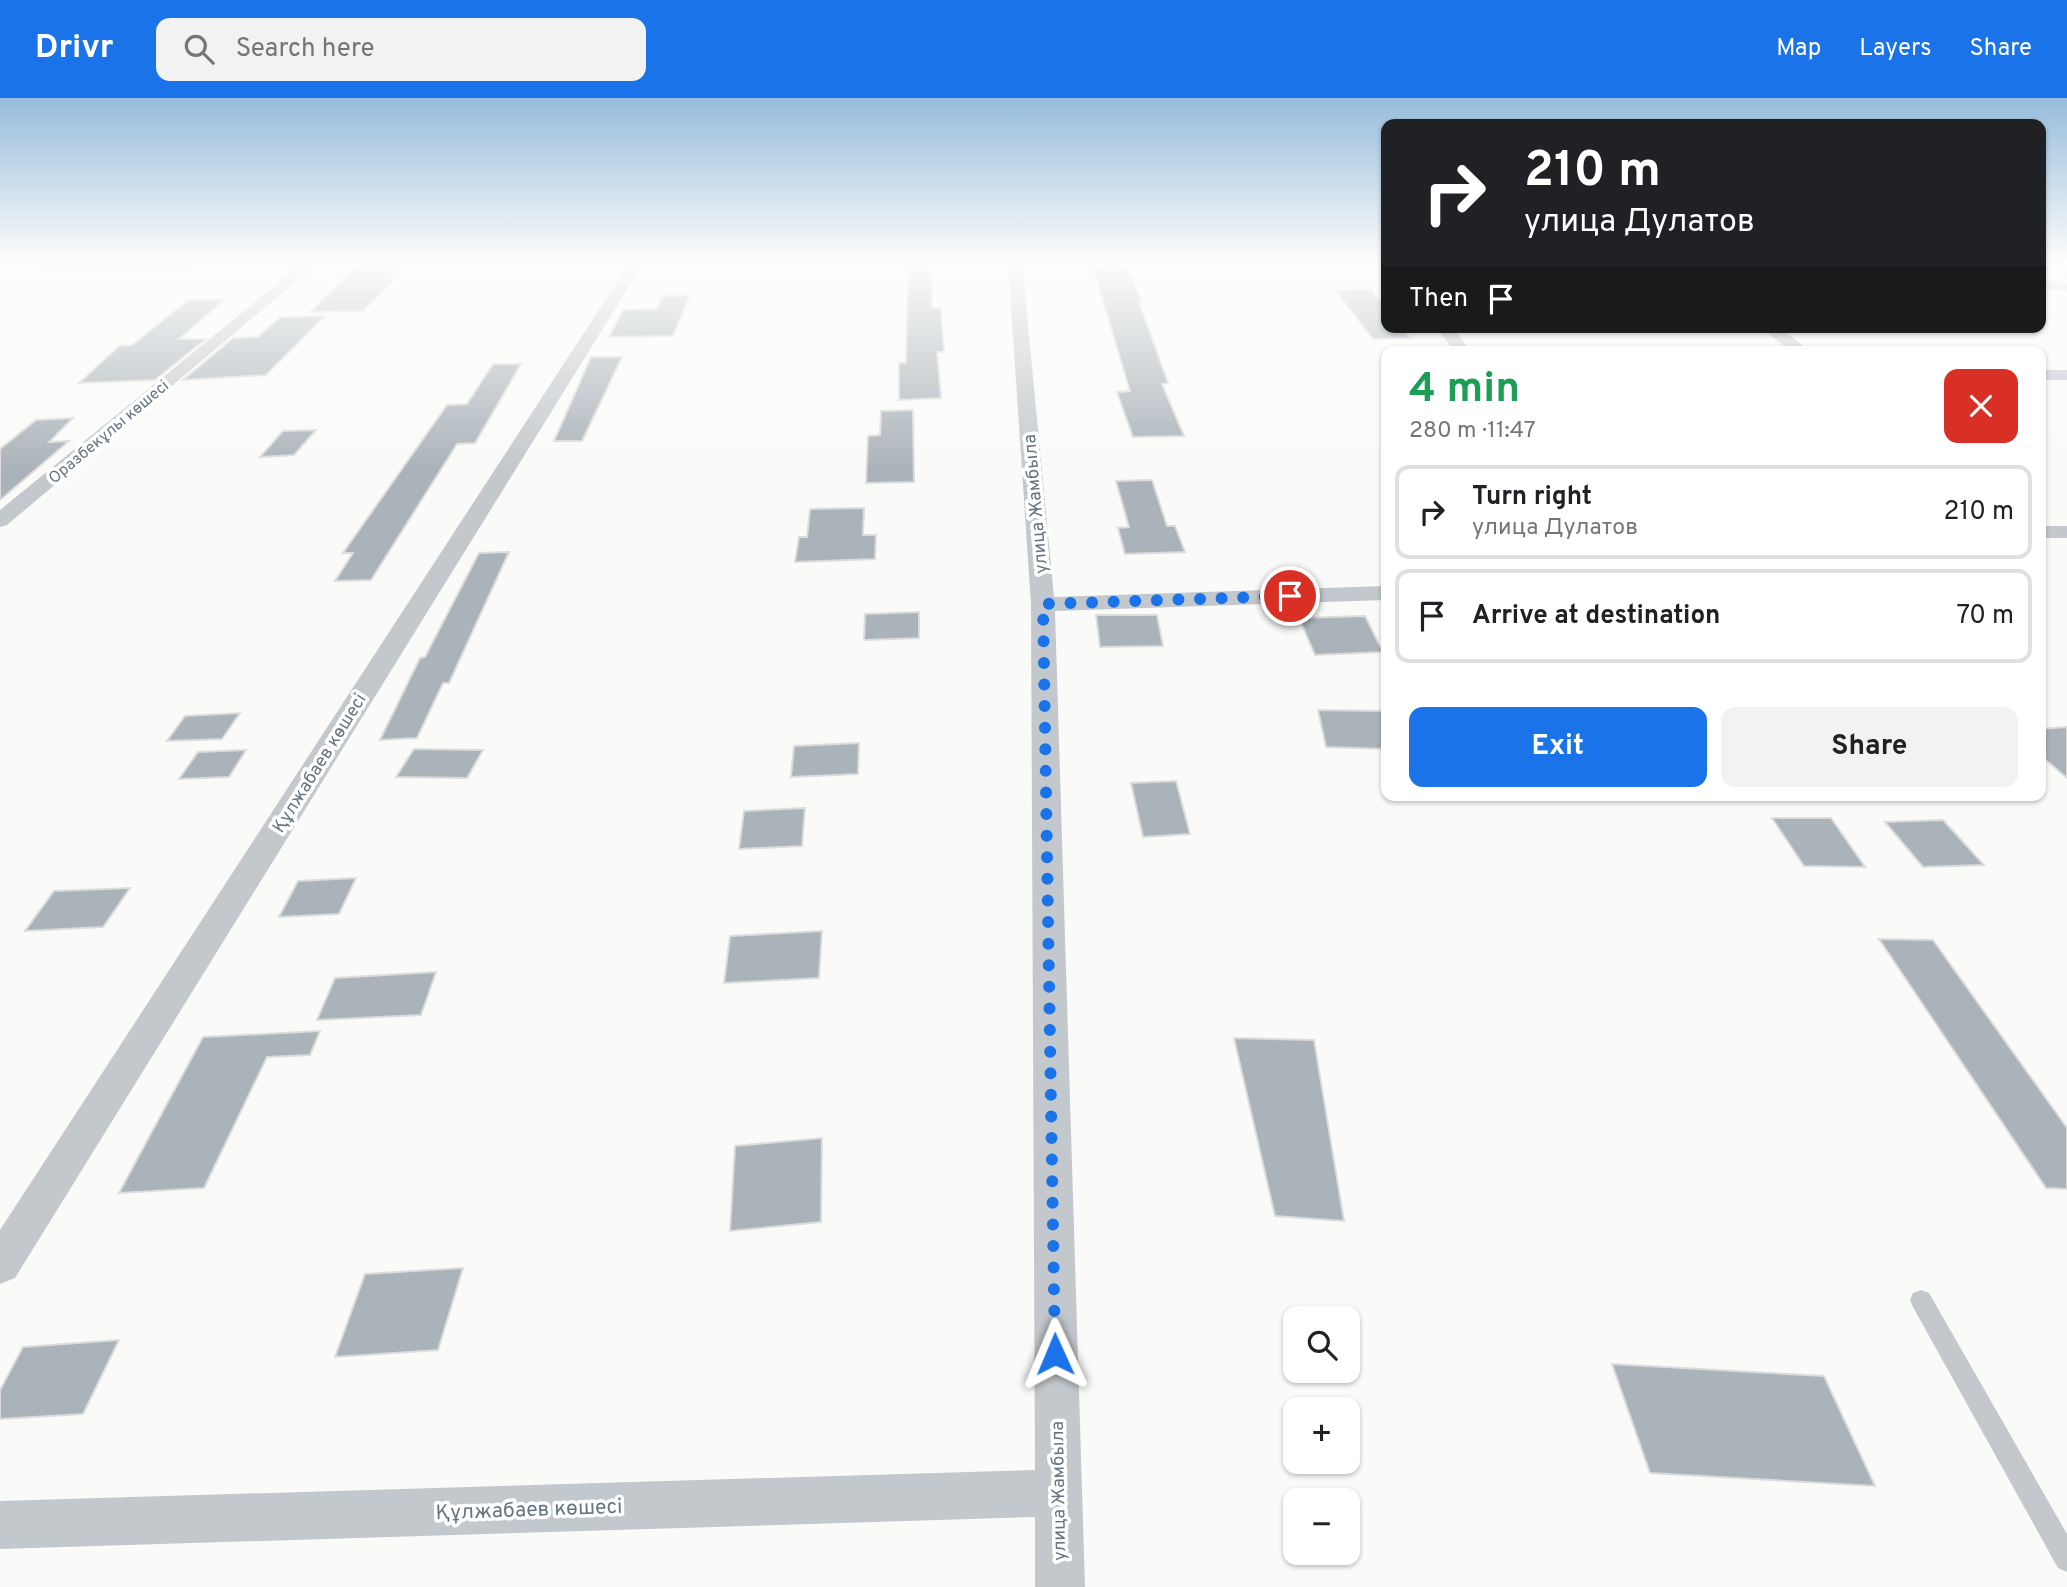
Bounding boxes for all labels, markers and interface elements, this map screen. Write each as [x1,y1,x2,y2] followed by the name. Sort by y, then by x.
[156,18,646,81] search box
[35,28,114,70] text: Drivr
[180,30,218,68] icon: search
[236,33,375,66] text: Search here
[1776,34,1821,64] text: Map
[1859,34,1931,64] text: Layers
[1969,34,2032,64] text: Share
[1524,142,1661,204] text: 210 m
[1409,147,1500,238] icon: right
[1524,203,1755,243] text: улица Дулатов
[1482,280,1520,318] icon: arrive
[1409,283,1468,316] text: Then
[1409,364,1520,417] text: 4 min
[1944,369,2018,443] button: close
[45,376,174,489] street label: Оразбекұлы көшесі
[1409,417,1536,446] text: 280 m · 11:47
[1019,433,1054,575] street label: улица Жамбыла
[1472,481,1592,514] text: Turn right
[1413,493,1451,531] icon: right
[1944,496,2014,529] text: 210 m
[1472,514,1638,543] text: улица Дулатов
[1260,566,1320,626] pin
[1271,577,1309,615] icon: arrive
[1413,597,1451,635] icon: arrive
[1472,600,1720,633] text: Arrive at destination
[1956,600,2014,633] text: 70 m
[268,690,372,838] street label: Құлжабаев көшесі
[1409,707,1707,787] button: Exit
[1721,707,2018,787] button: Share
[1283,1306,1360,1565] map controls
[1283,1306,1360,1383] button: search
[1018,1317,1092,1391] position arrow
[1283,1397,1360,1474] button: +
[1047,1421,1072,1561] street label: улица Жамбыла
[1283,1488,1360,1565] button: −
[435,1494,623,1527] street label: Құлжабаев көшесі

